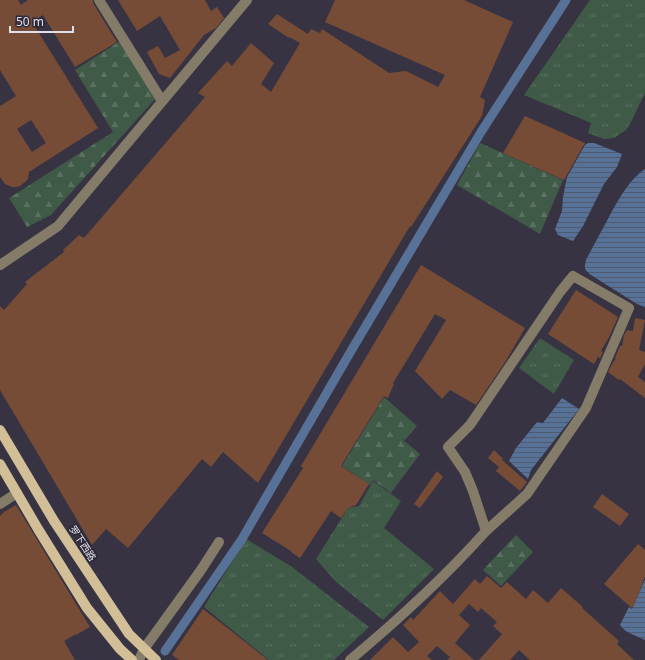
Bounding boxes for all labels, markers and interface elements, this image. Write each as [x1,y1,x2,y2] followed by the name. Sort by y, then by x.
[10,8,73,34] scale bar
[16,13,44,30] text: 50 m
[66,522,100,564] street label: 罗下西路

